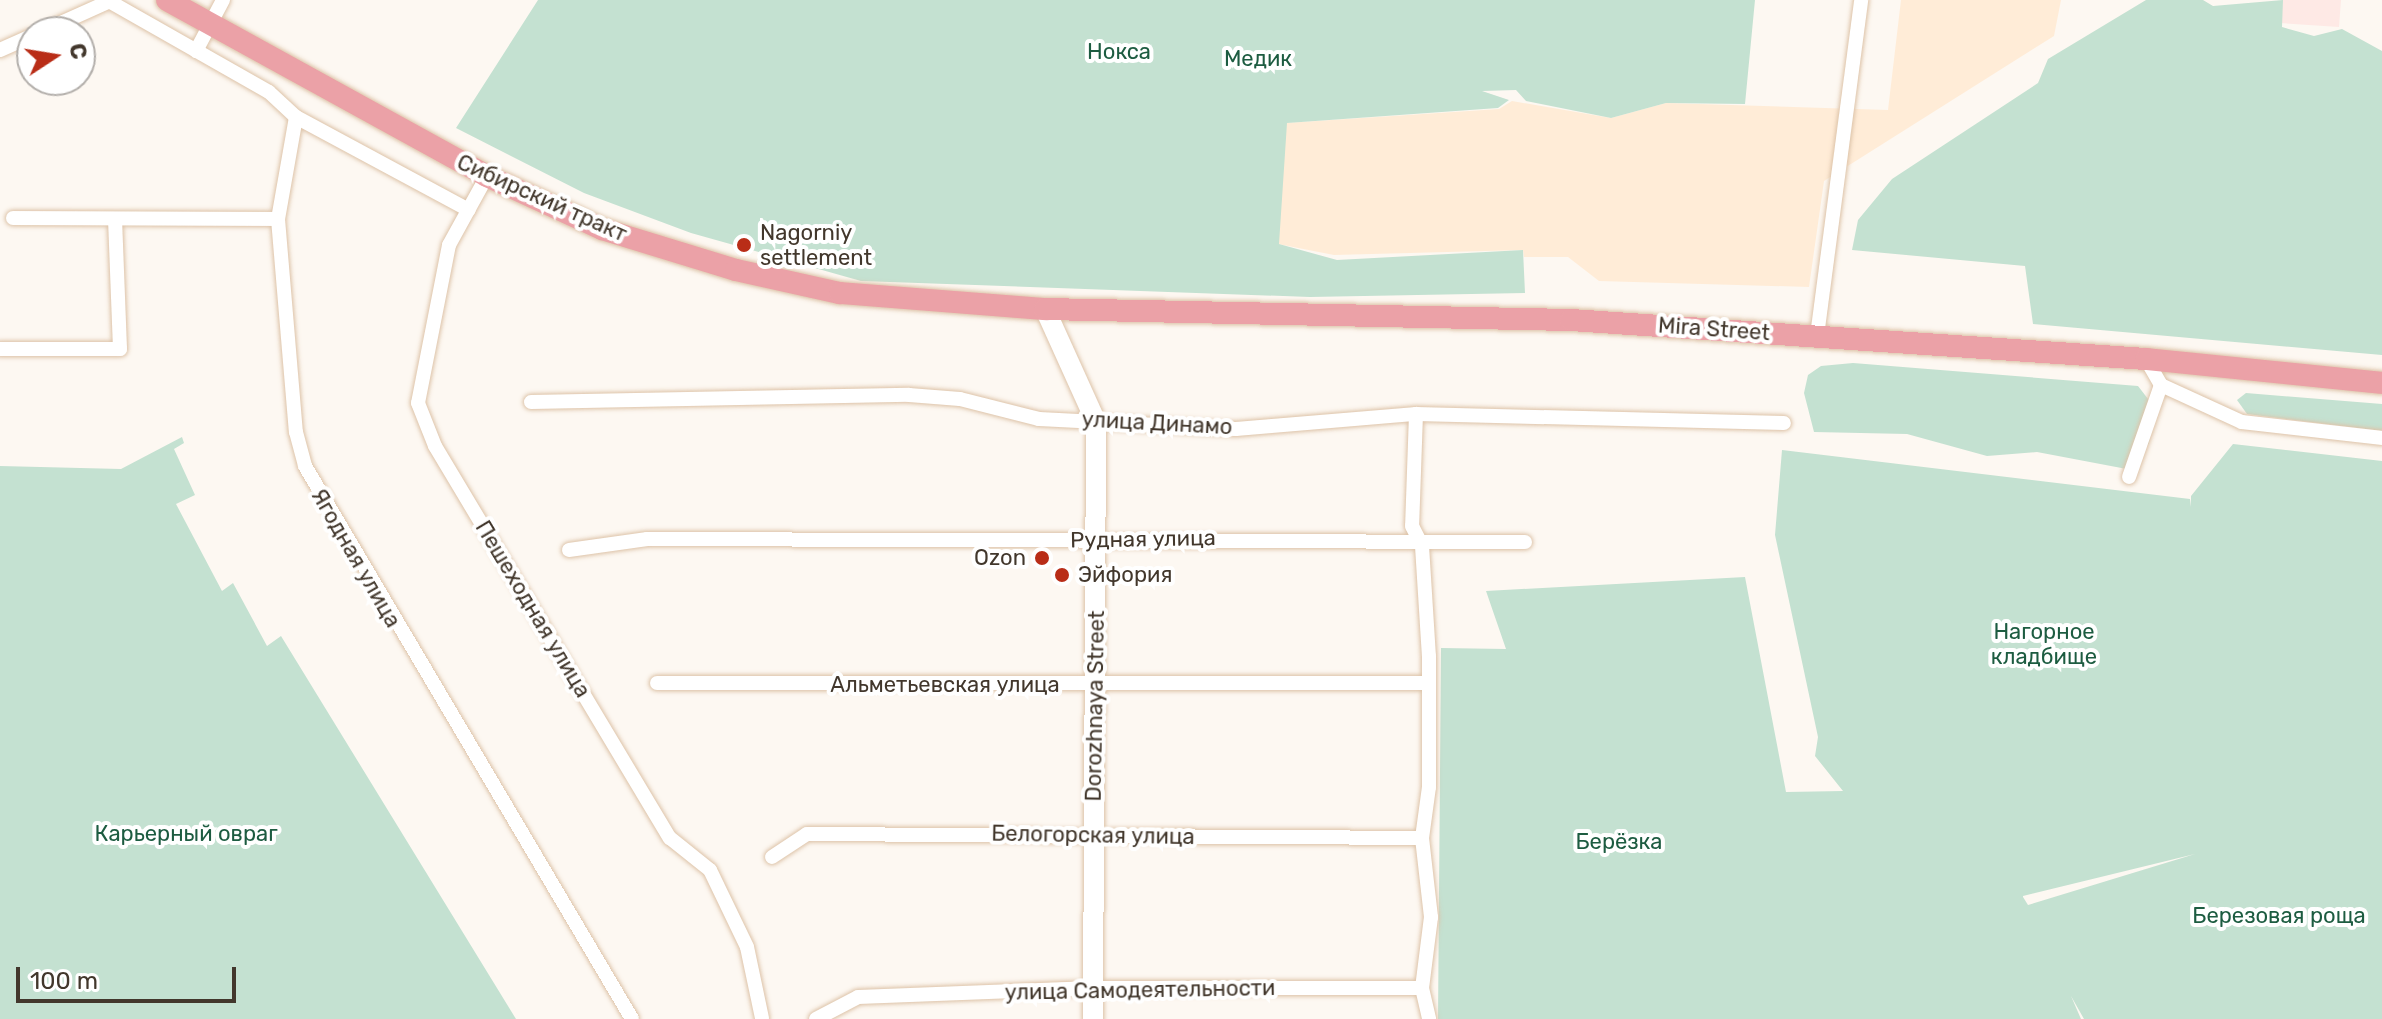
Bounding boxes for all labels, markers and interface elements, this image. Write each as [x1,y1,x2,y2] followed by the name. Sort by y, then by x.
[16,16,96,96] north arrow
[1087,39,1151,65] park label: Нокса
[63,41,93,62] text: С
[1224,46,1292,72] park label: Медик
[453,149,631,247] street label: Сибирский тракт
[760,219,872,270] place label: Nagorniy settlement
[735,236,753,254] marker: Nagorniy settlement
[1657,312,1771,346] street label: Mira Street
[1081,406,1233,440] street label: улица Динамо
[306,484,406,632] street label: Ягодная улица
[470,516,596,702] street label: Пешеходная улица
[1070,525,1216,553] street label: Рудная улица
[974,545,1026,571] place label: Ozon
[1033,549,1051,567] marker: Ozon
[1078,562,1172,588] place label: Эйфория
[1053,566,1071,584] marker: Эйфория
[1080,610,1110,802] street label: Dorozhnaya Street
[1991,618,2097,670] park label: Нагорное кладбище
[830,672,1060,698] street label: Альметьевская улица
[991,820,1195,850] street label: Белогорская улица
[94,821,278,847] park label: Карьерный овраг
[1575,829,1663,855] park label: Берёзка
[2192,903,2366,929] park label: Березовая роща
[20,951,240,1001] scale bar
[30,967,98,995] text: 100 m
[1004,974,1276,1006] street label: улица Самодеятельности

